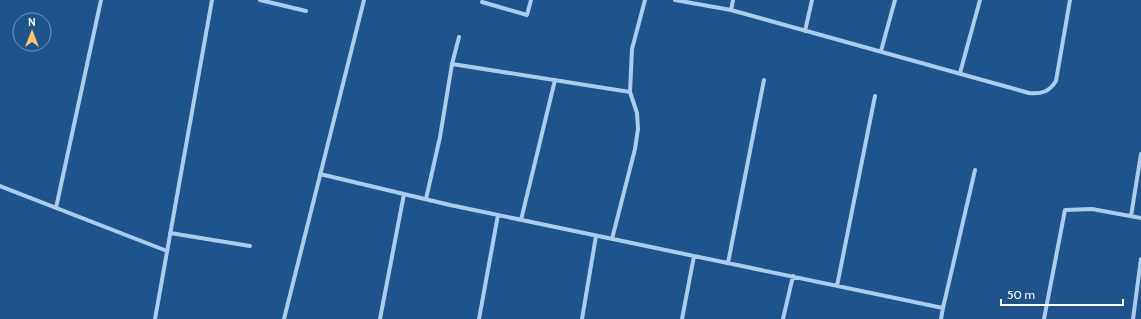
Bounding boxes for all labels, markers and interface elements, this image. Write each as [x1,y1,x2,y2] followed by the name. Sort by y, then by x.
[12,12,52,52] north arrow
[28,15,36,29] text: N
[1001,281,1123,307] scale bar
[1007,287,1035,302] text: 50 m

